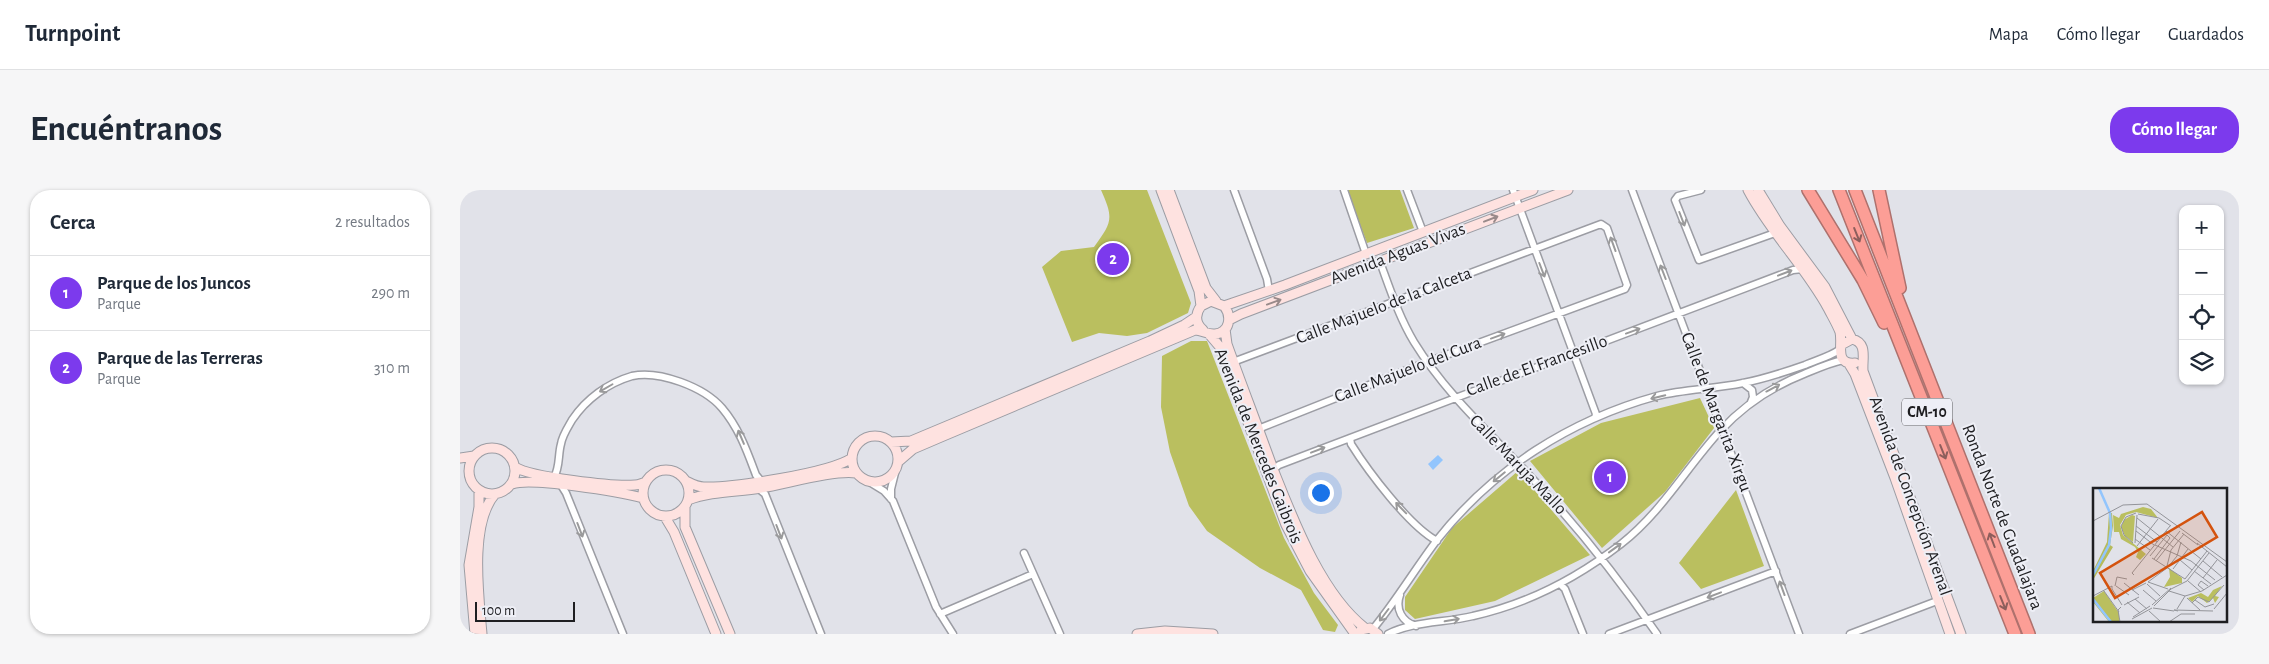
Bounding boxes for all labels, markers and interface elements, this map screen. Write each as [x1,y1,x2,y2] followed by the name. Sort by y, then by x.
[25,22,120,46] text: Turnpoint
[1989,26,2029,44] text: Mapa
[2057,26,2140,44] text: Cómo llegar
[2168,26,2244,44] text: Guardados
[2110,107,2239,153] button: Cómo llegar
[30,112,222,147] text: Encuéntranos
[2179,205,2224,385] map controls
[2179,205,2224,250] button: +
[1678,211,1687,226] one-way arrow
[50,212,96,233] text: Cerca
[335,214,410,230] text: 2 resultados
[1483,214,1498,223] one-way arrow
[1328,220,1468,288] street label: Avenida Aguas Vivas
[1853,227,1862,242] one-way arrow
[1608,237,1617,253] one-way arrow
[1097,240,1129,278] pin: 2
[2179,250,2224,295] button: −
[1538,262,1548,277] one-way arrow
[1294,264,1474,348] street label: Calle Majuelo de la Calceta
[1658,265,1667,281] one-way arrow
[1777,268,1793,277] one-way arrow
[97,274,251,293] text: Parque de los Juncos
[63,285,69,301] text: 1
[371,285,410,301] text: 290 m
[2179,295,2224,340] button: locate
[97,296,141,312] text: Parque
[1266,297,1281,306] one-way arrow
[1625,326,1641,335] one-way arrow
[1677,330,1755,494] street label: Calle de Margarita Xirgu
[1490,331,1506,340] one-way arrow
[1464,332,1610,400] street label: Calle de El Francesillo
[1332,334,1484,406] street label: Calle Majuelo del Cura
[2179,340,2224,385] button: layers
[1211,346,1305,546] street label: Avenida de Mercedes Gaibrois
[97,349,263,368] text: Parque de las Terreras
[62,360,70,376] text: 2
[374,360,410,376] text: 310 m
[97,371,141,387] text: Parque
[1766,383,1781,393] one-way arrow
[599,384,614,394] one-way arrow
[1651,392,1667,402] one-way arrow
[1866,394,1954,598] street label: Avenida de Concepción Arenal
[1902,398,1952,426] road number: CM-10
[1466,412,1570,519] street label: Calle Maruja Mallo
[1958,422,2046,612] street label: Ronda Norte de Guadalajara
[736,430,745,445] one-way arrow
[1939,443,1948,459] one-way arrow
[1310,445,1325,454] one-way arrow
[1594,458,1626,496] pin: 1
[1493,471,1506,482] one-way arrow
[1308,480,1334,506] your location
[2093,488,2226,622] inset map
[1395,502,1407,514] one-way arrow
[576,522,586,537] one-way arrow
[775,524,785,539] one-way arrow
[1987,533,1997,548] one-way arrow
[1608,543,1622,553] one-way arrow
[1777,581,1786,597] one-way arrow
[1707,590,1722,600] one-way arrow
[1998,595,2008,610] one-way arrow
[475,599,575,622] scale bar
[482,604,515,618] text: 100 m
[1379,608,1390,621] one-way arrow
[1444,615,1460,625] one-way arrow

